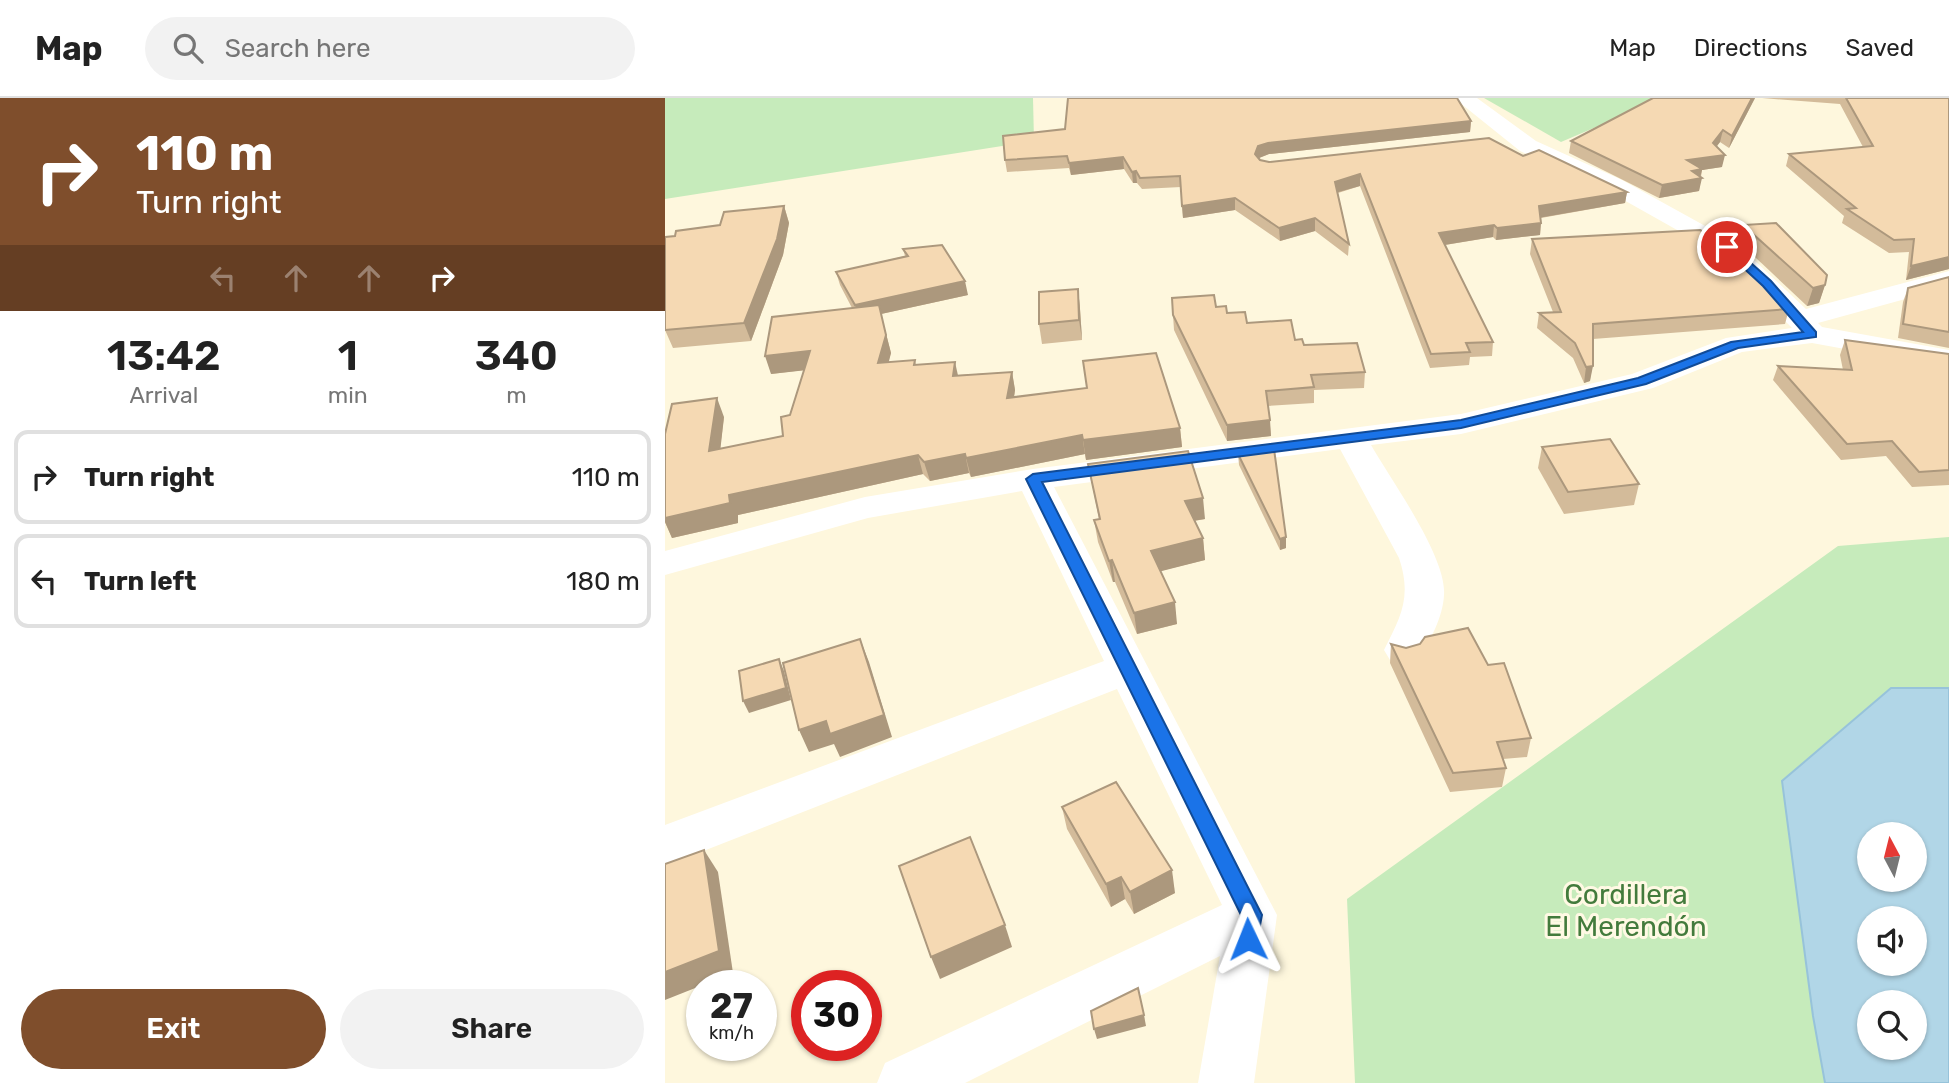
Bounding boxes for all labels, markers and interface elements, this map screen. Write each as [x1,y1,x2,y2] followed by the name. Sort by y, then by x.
[145,17,635,80] search box
[35,29,103,68] text: Map
[169,29,207,67] icon: search
[225,33,370,64] text: Search here
[1609,34,1656,62] text: Map
[1694,34,1807,62] text: Directions
[1845,34,1914,62] text: Saved
[136,124,273,182] text: 110 m
[21,126,112,217] icon: right
[136,183,281,221] text: Turn right
[1697,217,1757,277] pin
[1708,228,1746,266] icon: arrive
[204,259,242,297] icon: left
[277,259,315,297] icon: ahead
[350,259,388,297] icon: ahead
[423,259,461,297] icon: right
[107,331,221,381] text: 13:42
[338,331,358,381] text: 1
[475,331,558,381] text: 340
[129,381,198,409] text: Arrival
[328,381,368,409] text: min
[506,381,527,409] text: m
[25,458,63,496] icon: right
[84,462,214,493] text: Turn right
[572,462,640,493] text: 110 m
[25,562,63,600] icon: left
[84,566,196,597] text: Turn left
[566,566,640,597] text: 180 m
[1857,822,1927,892] north arrow
[1857,822,1927,1060] map controls
[1545,878,1707,943] park label: Cordillera El Merendón
[1211,902,1285,976] position arrow
[1857,906,1927,976] button: sound
[791,970,882,1061] speed limit sign: 30
[710,985,753,1027] text: 27
[21,989,326,1069] button: Exit
[340,989,644,1069] button: Share
[1857,990,1927,1060] button: search
[709,1022,754,1044] text: km/h

